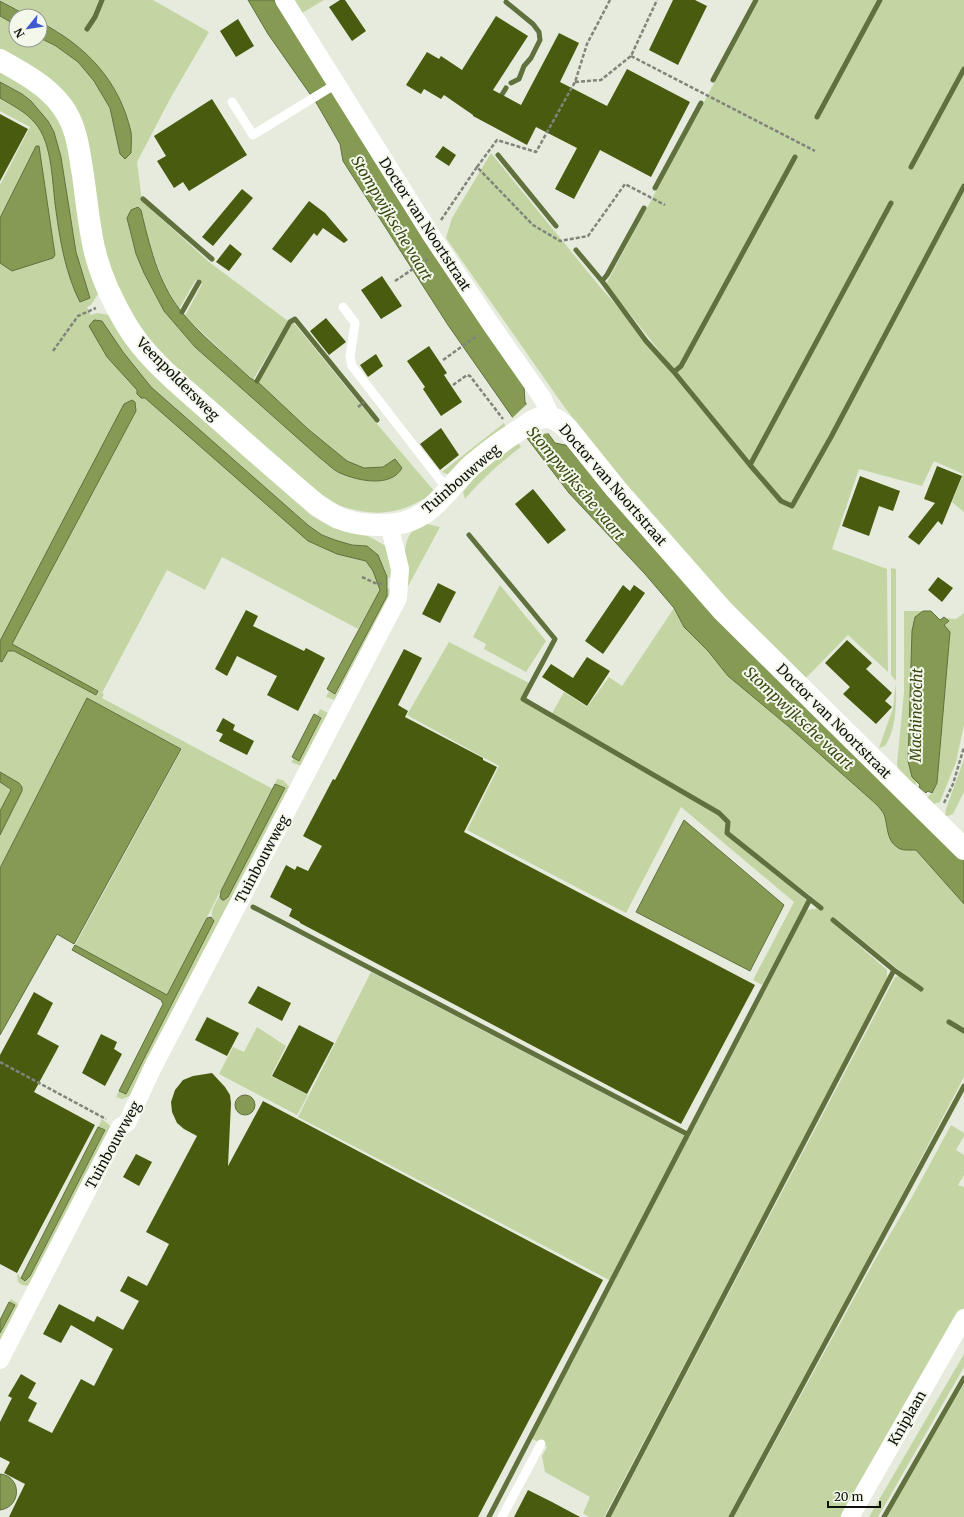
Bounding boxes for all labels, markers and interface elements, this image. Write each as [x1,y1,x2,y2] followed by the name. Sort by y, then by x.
[8,8,48,48] north arrow
[11,25,28,40] text: N
[347,152,437,285] water label: Stompwijksche vaart
[375,154,475,295] street label: Doctor van Noortstraat
[132,333,224,425] street label: Veenpoldersweg
[555,420,671,550] street label: Doctor van Noortstraat
[523,422,629,544] water label: Stompwijksche vaart
[418,440,504,518] street label: Tuinbouwweg
[773,660,896,783] street label: Doctor van Noortstraat
[741,663,858,774] water label: Stompwijksche vaart
[906,667,926,763] water label: Machinetocht
[231,811,293,906] street label: Tuinbouwweg
[81,1097,145,1192] street label: Tuinbouwweg
[884,1387,930,1449] street label: Kniplaan
[828,1483,880,1509] scale bar
[834,1489,863,1504] text: 20 m

